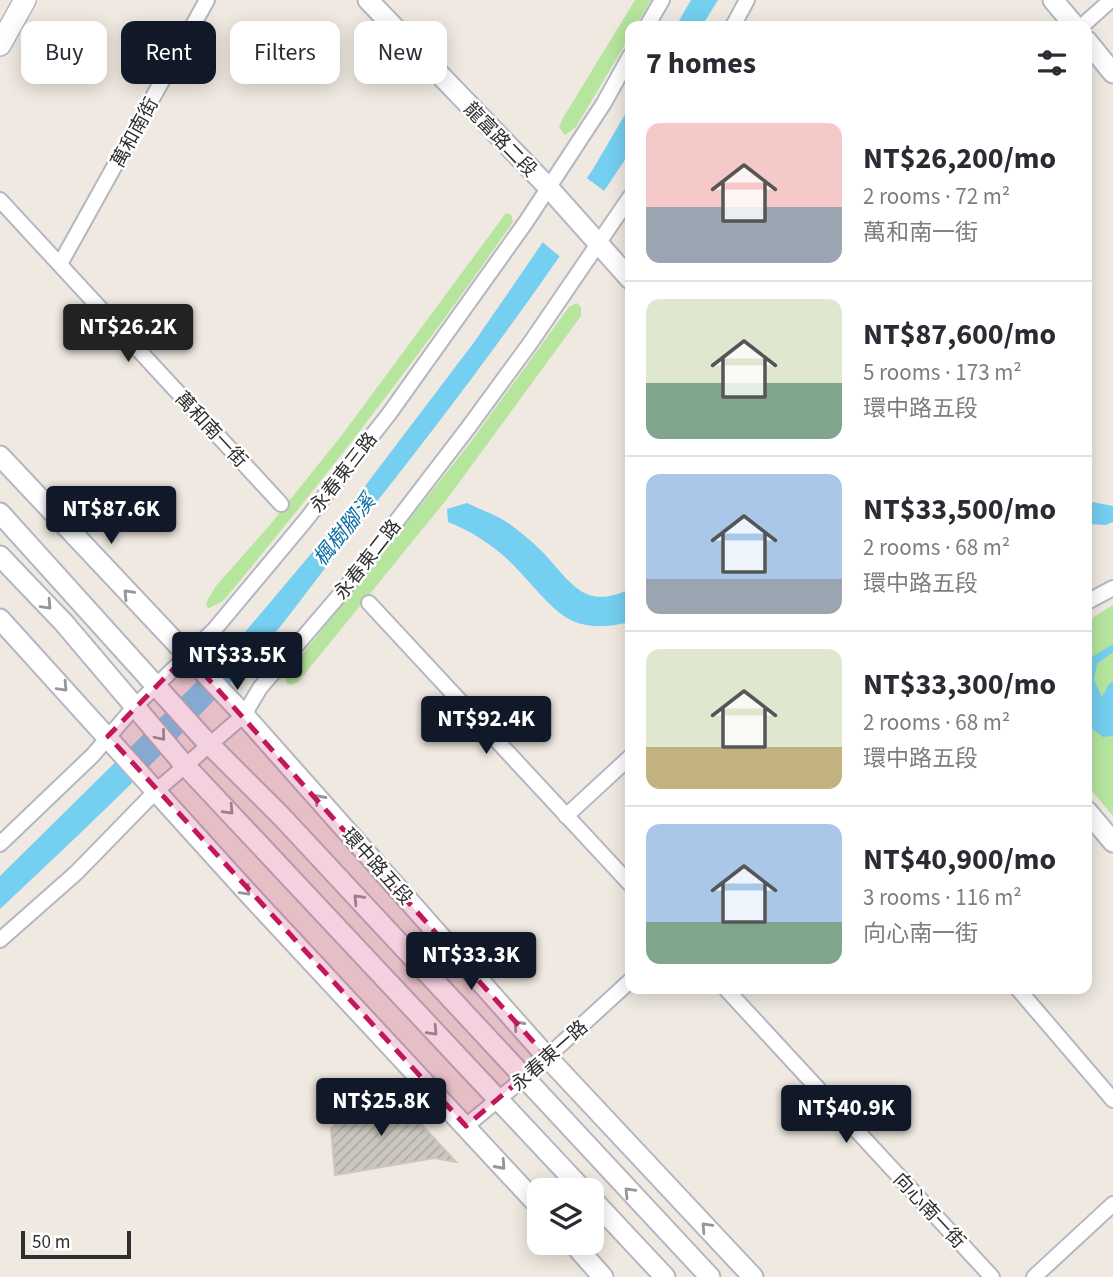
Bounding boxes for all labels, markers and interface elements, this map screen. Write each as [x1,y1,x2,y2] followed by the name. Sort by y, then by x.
[21,21,107,84] chip: Buy
[121,21,216,84] chip: Rent
[230,21,340,84] chip: Filters
[354,21,447,84] chip: New
[646,42,756,85] text: 7 homes
[1033,44,1071,82] icon: filters
[105,93,166,173] street label: 萬和南街
[457,96,543,184] street label: 龍富路二段
[863,137,1056,180] text: NT$26,200/mo
[702,151,786,235] icon: home
[863,180,1010,213] text: 2 rooms · 72 m²
[863,216,978,249] text: 萬和南一街
[56,304,200,364] pin: NT$26.2K
[79,310,177,343] text: NT$26.2K
[863,313,1056,356] text: NT$87,600/mo
[702,327,786,411] icon: home
[863,356,1022,389] text: 5 rooms · 173 m²
[169,386,253,474] street label: 萬和南一街
[863,392,978,425] text: 環中路五段
[304,427,384,519] street label: 永春東三路
[39,486,183,546] pin: NT$87.6K
[306,486,384,572] water label: 楓樹腳溪
[863,488,1056,531] text: NT$33,500/mo
[62,492,160,525] text: NT$87.6K
[702,502,786,586] icon: home
[328,514,408,606] street label: 永春東二路
[863,531,1010,564] text: 2 rooms · 68 m²
[863,567,978,600] text: 環中路五段
[124,589,137,602] one-way arrow
[38,597,51,610] one-way arrow
[165,632,309,692] pin: NT$33.5K
[188,638,286,671] text: NT$33.5K
[863,663,1056,706] text: NT$33,300/mo
[702,677,786,761] icon: home
[54,679,67,692] one-way arrow
[414,696,558,756] pin: NT$92.4K
[437,702,535,735] text: NT$92.4K
[863,706,1010,739] text: 2 rooms · 68 m²
[153,728,165,741] one-way arrow
[863,742,978,775] text: 環中路五段
[315,794,327,807] one-way arrow
[220,802,233,815] one-way arrow
[335,823,419,911] street label: 環中路五段
[863,838,1056,881] text: NT$40,900/mo
[702,852,786,936] icon: home
[863,881,1022,914] text: 3 rooms · 116 m²
[238,882,251,895] one-way arrow
[354,895,366,908] one-way arrow
[863,917,978,950] text: 向心南一街
[399,932,543,992] pin: NT$33.3K
[422,938,520,971] text: NT$33.3K
[506,1014,594,1098] street label: 永春東一路
[514,1020,526,1033] one-way arrow
[425,1023,437,1036] one-way arrow
[309,1078,453,1138] pin: NT$25.8K
[332,1084,430,1117] text: NT$25.8K
[774,1086,918,1145] pin: NT$40.9K
[797,1091,895,1124] text: NT$40.9K
[493,1157,505,1170] one-way arrow
[887,1167,971,1255] street label: 向心南一街
[527,1178,604,1255] map controls
[527,1178,604,1255] button: layers
[625,1187,638,1200] one-way arrow
[702,1222,715,1235] one-way arrow
[21,1228,131,1260] scale bar
[32,1229,70,1256] text: 50 m

